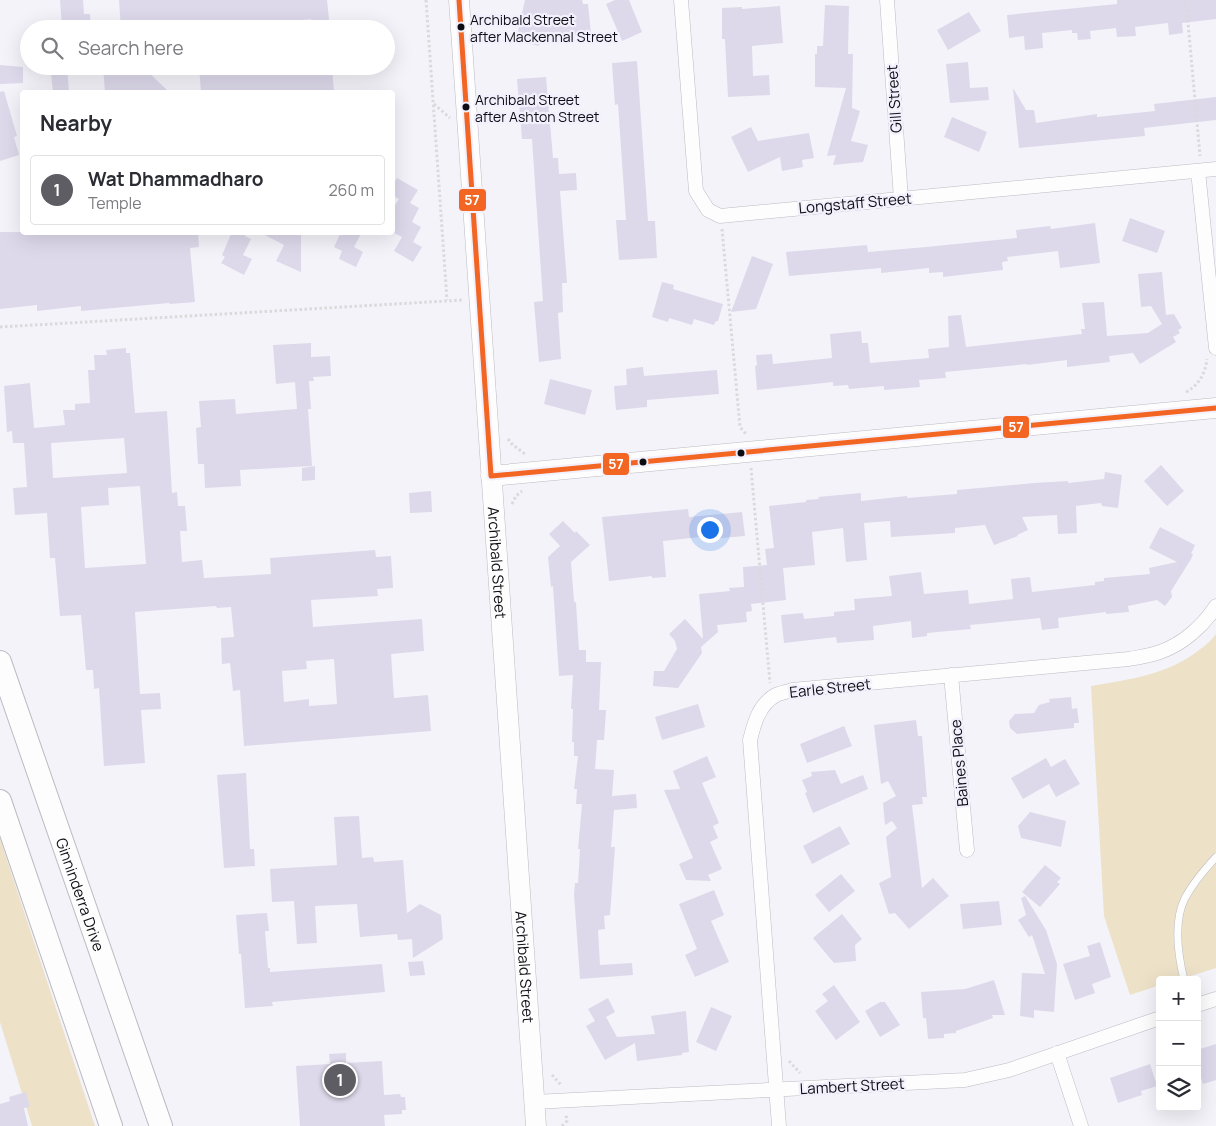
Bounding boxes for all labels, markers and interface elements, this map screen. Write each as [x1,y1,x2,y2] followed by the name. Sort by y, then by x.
[470,10,618,46] place label: Archibald Street after Mackennal Street
[20,20,395,75] search box
[456,22,466,32] marker: Archibald Street after Mackennal Street
[38,34,66,62] icon: search
[78,35,184,61] text: Search here
[881,64,907,134] street label: Gill Street
[475,90,600,126] place label: Archibald Street after Ashton Street
[461,102,471,112] marker: Archibald Street after Ashton Street
[40,109,112,137] text: Nearby
[88,166,264,192] text: Wat Dhammadharo
[53,179,61,201] text: 1
[328,179,374,201] text: 260 m
[458,188,487,212] line badge: 57
[798,188,912,218] street label: Longstaff Street
[464,190,480,209] text: 57
[88,192,142,214] text: Temple
[1002,415,1030,439] line badge: 57
[1008,417,1024,436] text: 57
[736,448,746,458] unlabelled marker
[602,452,630,476] line badge: 57
[608,454,624,473] text: 57
[638,457,648,467] unlabelled marker
[483,506,512,619] street label: Archibald Street
[697,517,723,543] your location
[788,673,872,703] street label: Earle Street
[945,718,973,807] street label: Baines Place
[51,835,110,954] street label: Ginninderra Drive
[511,910,539,1023] street label: Archibald Street
[1156,976,1201,1111] map controls
[1156,976,1201,1021] button: +
[1156,1021,1201,1066] button: −
[324,1061,356,1099] pin: 1
[1156,1066,1201,1111] button: layers
[799,1073,905,1099] street label: Lambert Street

